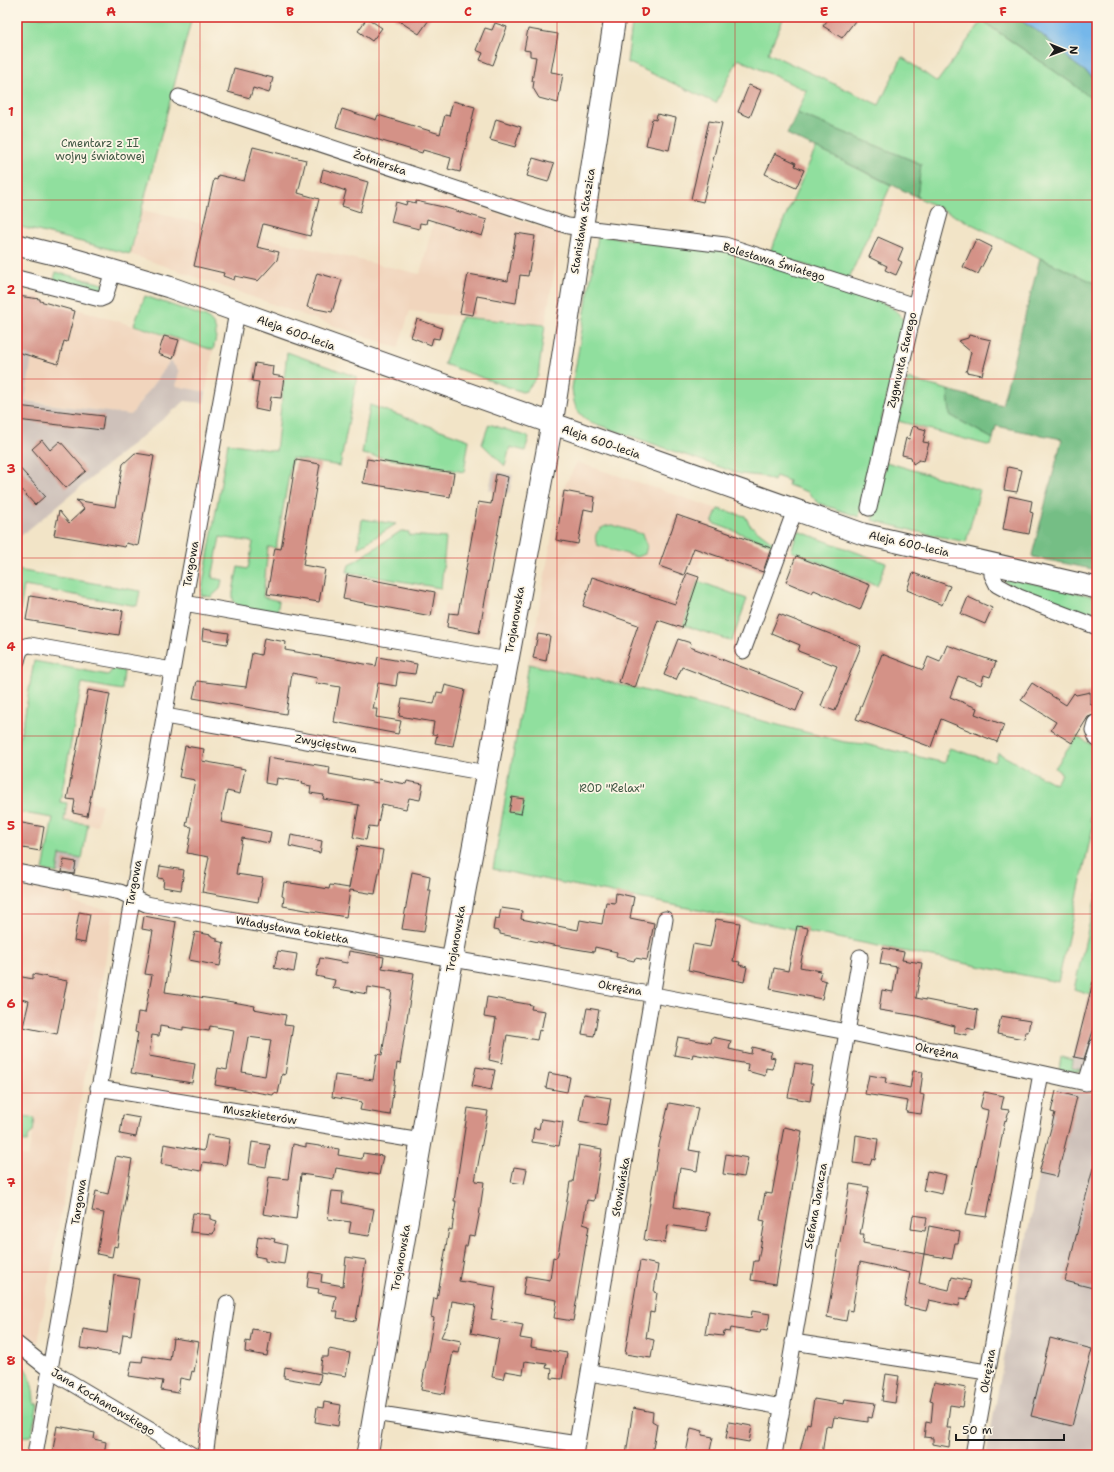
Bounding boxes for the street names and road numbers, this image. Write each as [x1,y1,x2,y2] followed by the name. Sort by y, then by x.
[351,147,409,179] street label: Żołnierska
[567,167,599,275] street label: Stanisława Staszica
[721,238,828,285] street label: Bolesława Śmiałego
[884,310,920,409] street label: Zygmunta Starego
[255,312,337,354] street label: Aleja 600-lecia
[560,422,642,463] street label: Aleja 600-lecia
[867,527,951,561] street label: Aleja 600-lecia
[180,540,202,588] street label: Targowa
[502,585,528,655] street label: Trojanowska
[294,731,358,757] street label: Zwycięstwa
[123,859,145,907] street label: Targowa
[443,904,469,974] street label: Trojanowska
[234,913,350,947] street label: Władysława Łokietka
[597,977,643,999] street label: Okrężna
[914,1039,960,1063] street label: Okrężna
[222,1102,298,1128] street label: Muszkieterów
[608,1156,634,1218] street label: Słowiańska
[801,1162,831,1250] street label: Stefana Jaracza
[68,1178,90,1226] street label: Targowa
[388,1223,414,1293] street label: Trojanowska
[977,1348,999,1394] street label: Okrężna
[48,1365,158,1439] street label: Jana Kochanowskiego

